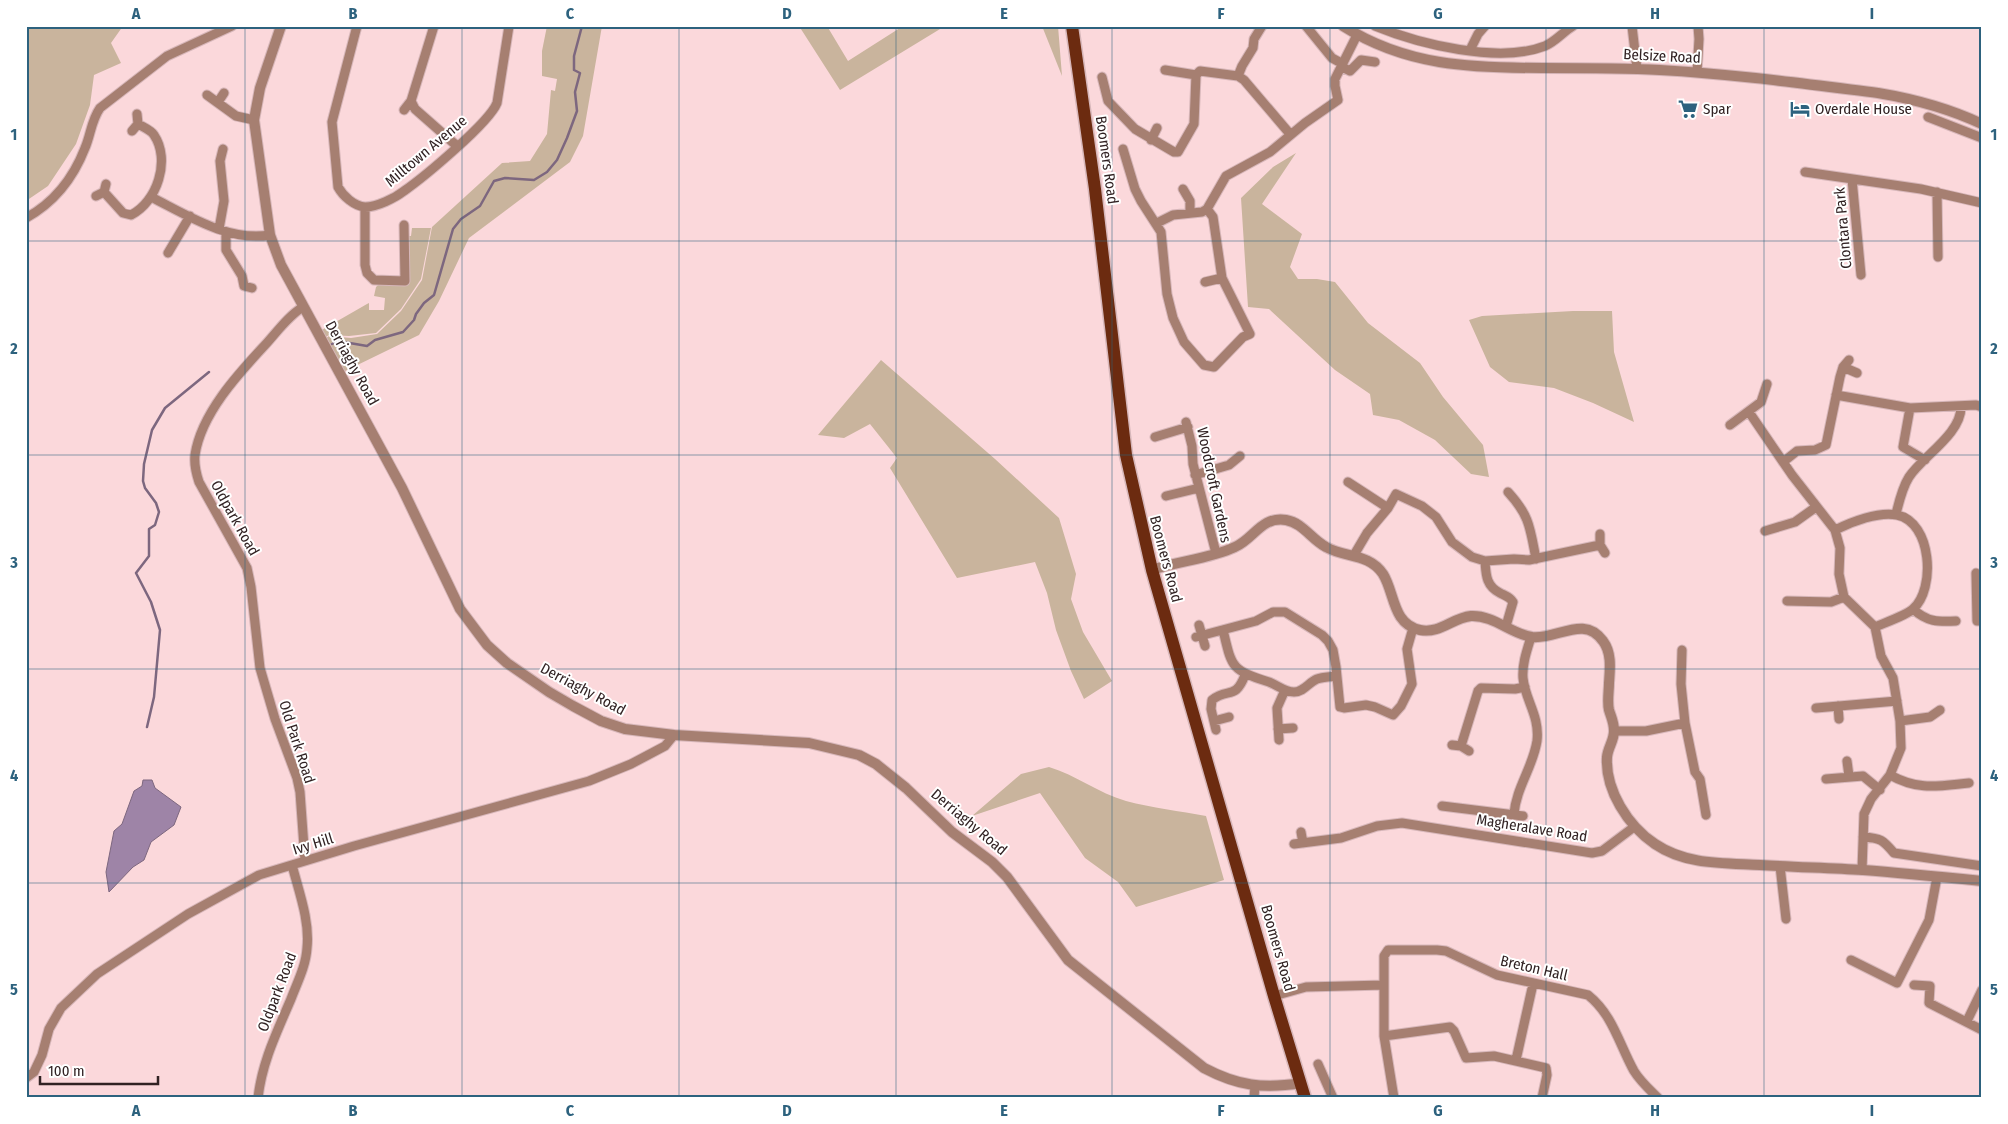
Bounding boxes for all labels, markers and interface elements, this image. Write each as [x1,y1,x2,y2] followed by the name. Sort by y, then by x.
[131,4,141,23] text: A
[349,4,358,23] text: B
[566,4,575,23] text: C
[782,4,792,23] text: D
[1000,4,1008,23] text: E
[1217,4,1225,23] text: F
[1433,4,1443,23] text: G
[1650,4,1660,23] text: H
[1870,4,1874,23] text: I
[1623,45,1701,67] street label: Belsize Road
[1677,98,1699,120] supermarket icon: Spar
[1789,98,1811,120] hotel icon: Overdale House
[1703,100,1732,118] place label: Spar
[1815,100,1912,118] place label: Overdale House
[381,112,471,190] street label: Milltown Avenue
[1092,115,1122,205] street label: Boomers Road
[11,125,17,144] text: 1
[1991,125,1997,144] text: 1
[1830,187,1856,269] street label: Clontara Park
[321,318,383,408] street label: Derriaghy Road
[9,339,18,358] text: 2
[1989,339,1998,358] text: 2
[1193,426,1235,544] street label: Woodcroft Gardens
[207,477,263,559] street label: Oldpark Road
[1146,514,1186,604] street label: Boomers Road
[9,553,18,572] text: 3
[1989,553,1998,572] text: 3
[537,659,629,719] street label: Derriaghy Road
[275,698,319,786] street label: Old Park Road
[10,766,18,785] text: 4
[1990,766,1998,785] text: 4
[927,785,1011,859] street label: Derriaghy Road
[1475,810,1589,846] street label: Magheralave Road
[290,829,336,859] street label: Ivy Hill
[1257,903,1299,993] street label: Boomers Road
[254,950,300,1034] street label: Oldpark Road
[1499,952,1570,984] street label: Breton Hall
[10,980,18,999] text: 5
[1990,980,1998,999] text: 5
[40,1054,158,1086] scale bar
[48,1062,85,1080] text: 100 m
[131,1101,141,1120] text: A
[349,1101,358,1120] text: B
[566,1101,575,1120] text: C
[782,1101,792,1120] text: D
[1000,1101,1008,1120] text: E
[1217,1101,1225,1120] text: F
[1433,1101,1443,1120] text: G
[1650,1101,1660,1120] text: H
[1870,1101,1874,1120] text: I

